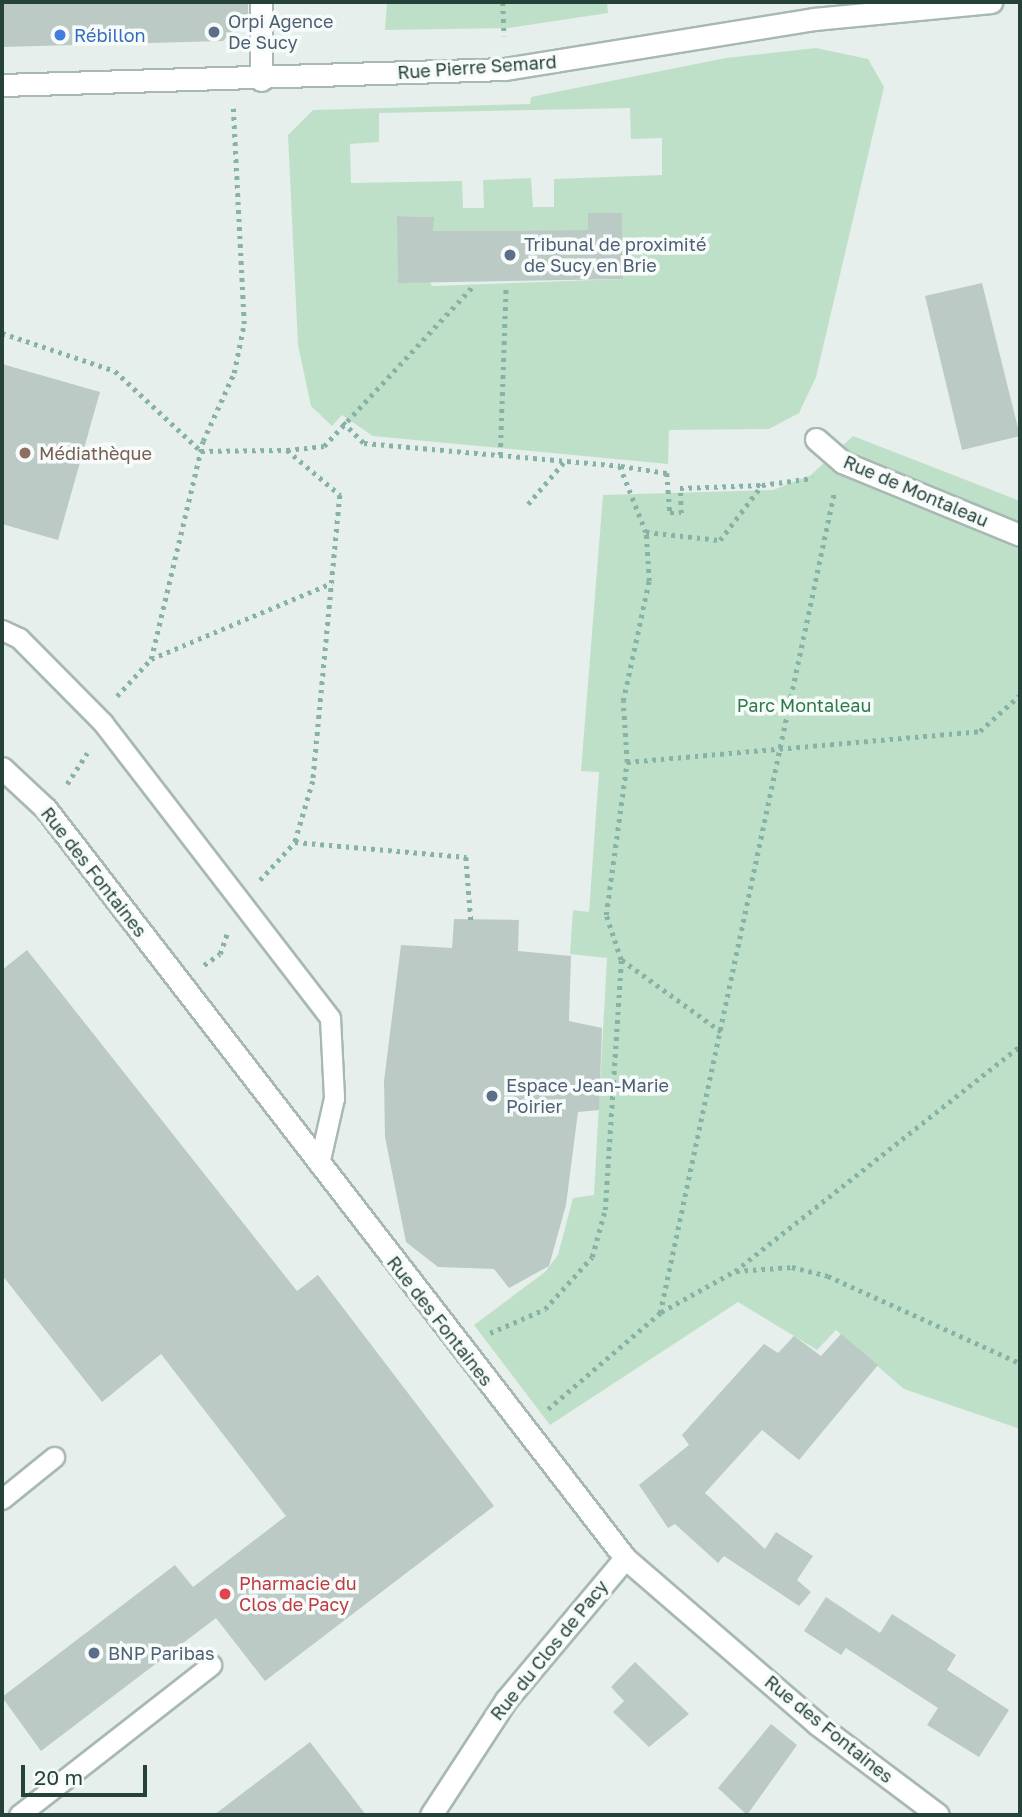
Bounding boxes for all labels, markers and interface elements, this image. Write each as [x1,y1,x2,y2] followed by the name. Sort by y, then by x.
[228,11,333,54] place label: Orpi Agence De Sucy
[74,24,146,46] place label: Rébillon
[206,24,222,40] marker: Orpi Agence De Sucy
[52,27,68,43] marker: Rébillon
[397,51,557,83] street label: Rue Pierre Semard
[524,234,706,276] place label: Tribunal de proximité de Sucy en Brie
[502,247,518,263] marker: Tribunal de proximité de Sucy en Brie
[39,442,152,464] place label: Médiathèque
[17,445,33,461] marker: Médiathèque
[840,451,992,531] street label: Rue de Montaleau
[737,694,871,716] park label: Parc Montaleau
[37,803,151,941] street label: Rue des Fontaines
[506,1075,669,1118] place label: Espace Jean-Marie Poirier
[484,1088,500,1104] marker: Espace Jean-Marie Poirier
[383,1252,497,1390] street label: Rue des Fontaines
[239,1573,357,1616] place label: Pharmacie du Clos de Pacy
[486,1576,612,1724] street label: Rue du Clos de Pacy
[217,1586,233,1602] marker: Pharmacie du Clos de Pacy
[108,1642,214,1664] place label: BNP Paribas
[86,1645,102,1661] marker: BNP Paribas
[761,1671,897,1787] street label: Rue des Fontaines
[24,1750,150,1794] scale bar
[34,1764,83,1790] text: 20 m

